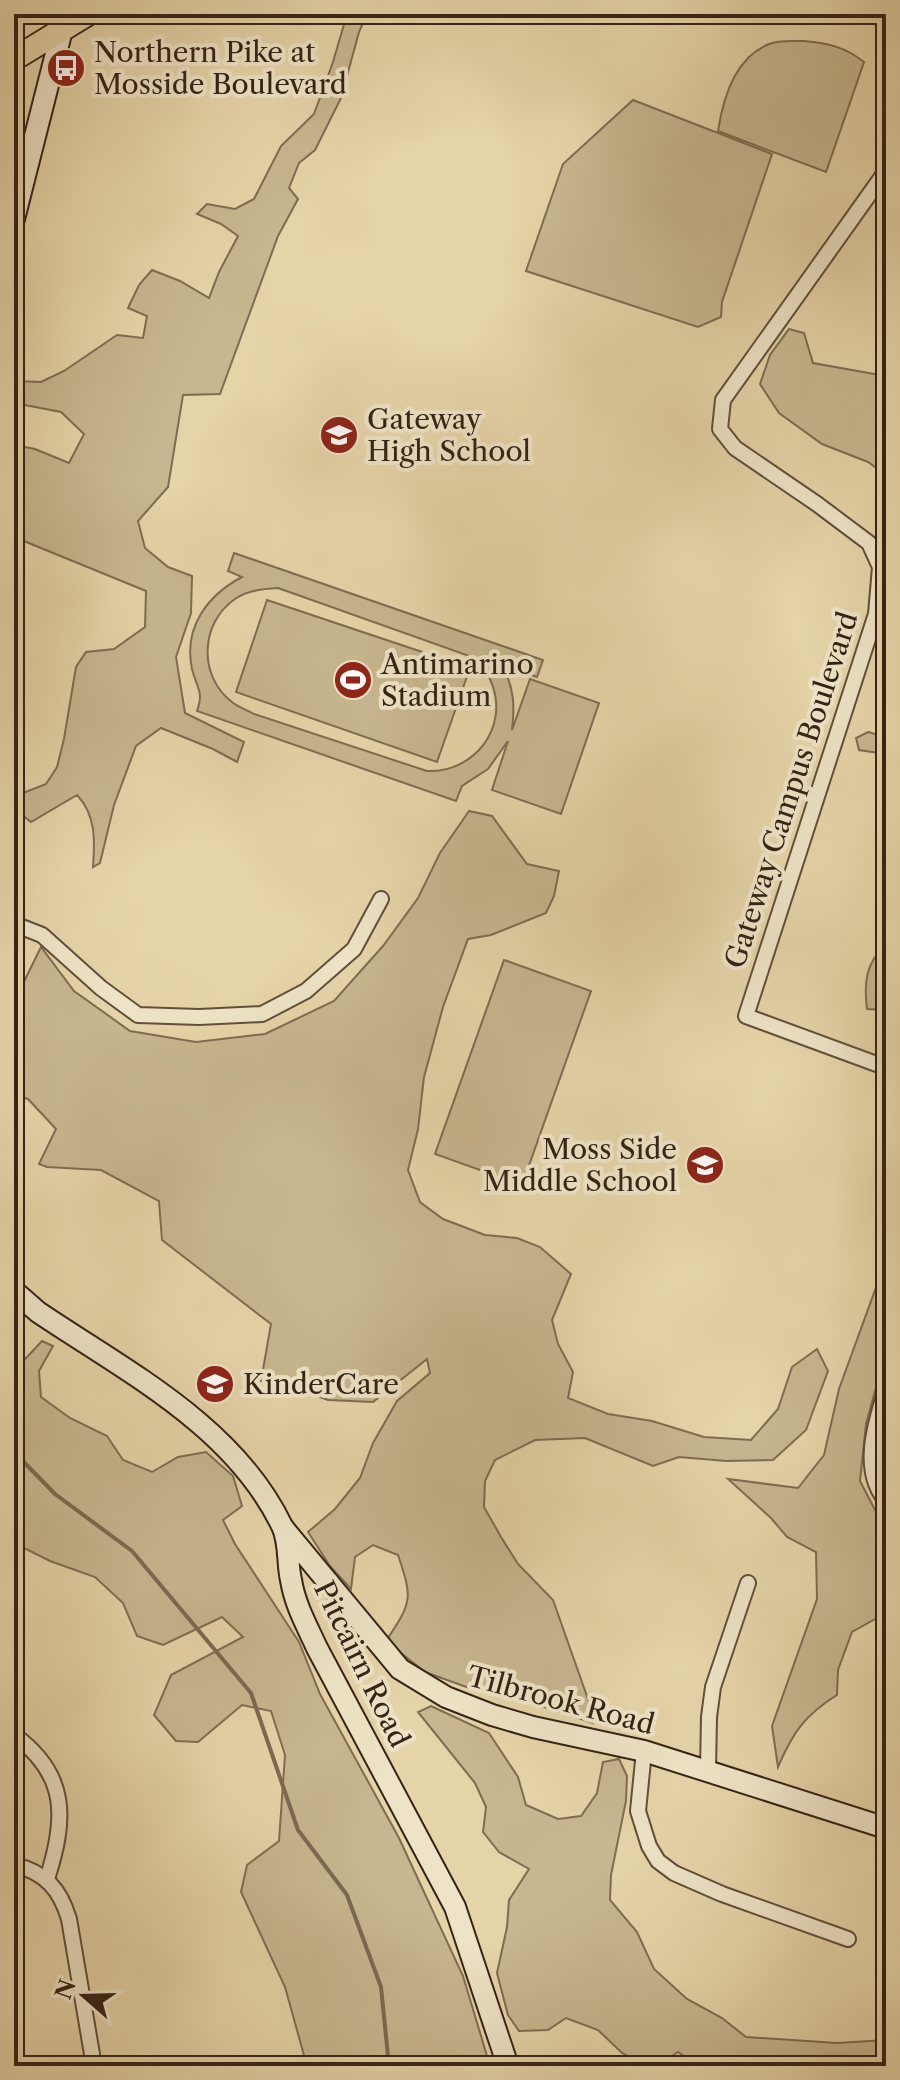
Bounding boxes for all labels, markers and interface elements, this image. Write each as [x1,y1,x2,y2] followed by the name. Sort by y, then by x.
[94,35,347,101] place label: Northern Pike at Mosside Boulevard
[45,47,87,89] bus stop icon: Northern Pike at Mosside Boulevard
[367,402,531,468] place label: Gateway High School
[318,414,360,456] school or university icon: Gateway High School
[717,608,865,972] street label: Gateway Campus Boulevard
[380,647,534,713] place label: Antimarino Stadium
[332,659,374,701] sports icon: Antimarino Stadium
[483,1132,677,1198] place label: Moss Side Middle School
[684,1144,726,1186] school or university icon: Moss Side Middle School
[194,1363,236,1405] school or university icon: KinderCare
[243,1367,399,1401] place label: KinderCare
[307,1575,417,1753] street label: Pitcairn Road
[464,1659,658,1741] street label: Tilbrook Road
[44,1956,124,2036] north arrow
[50,1976,82,2003] text: N

